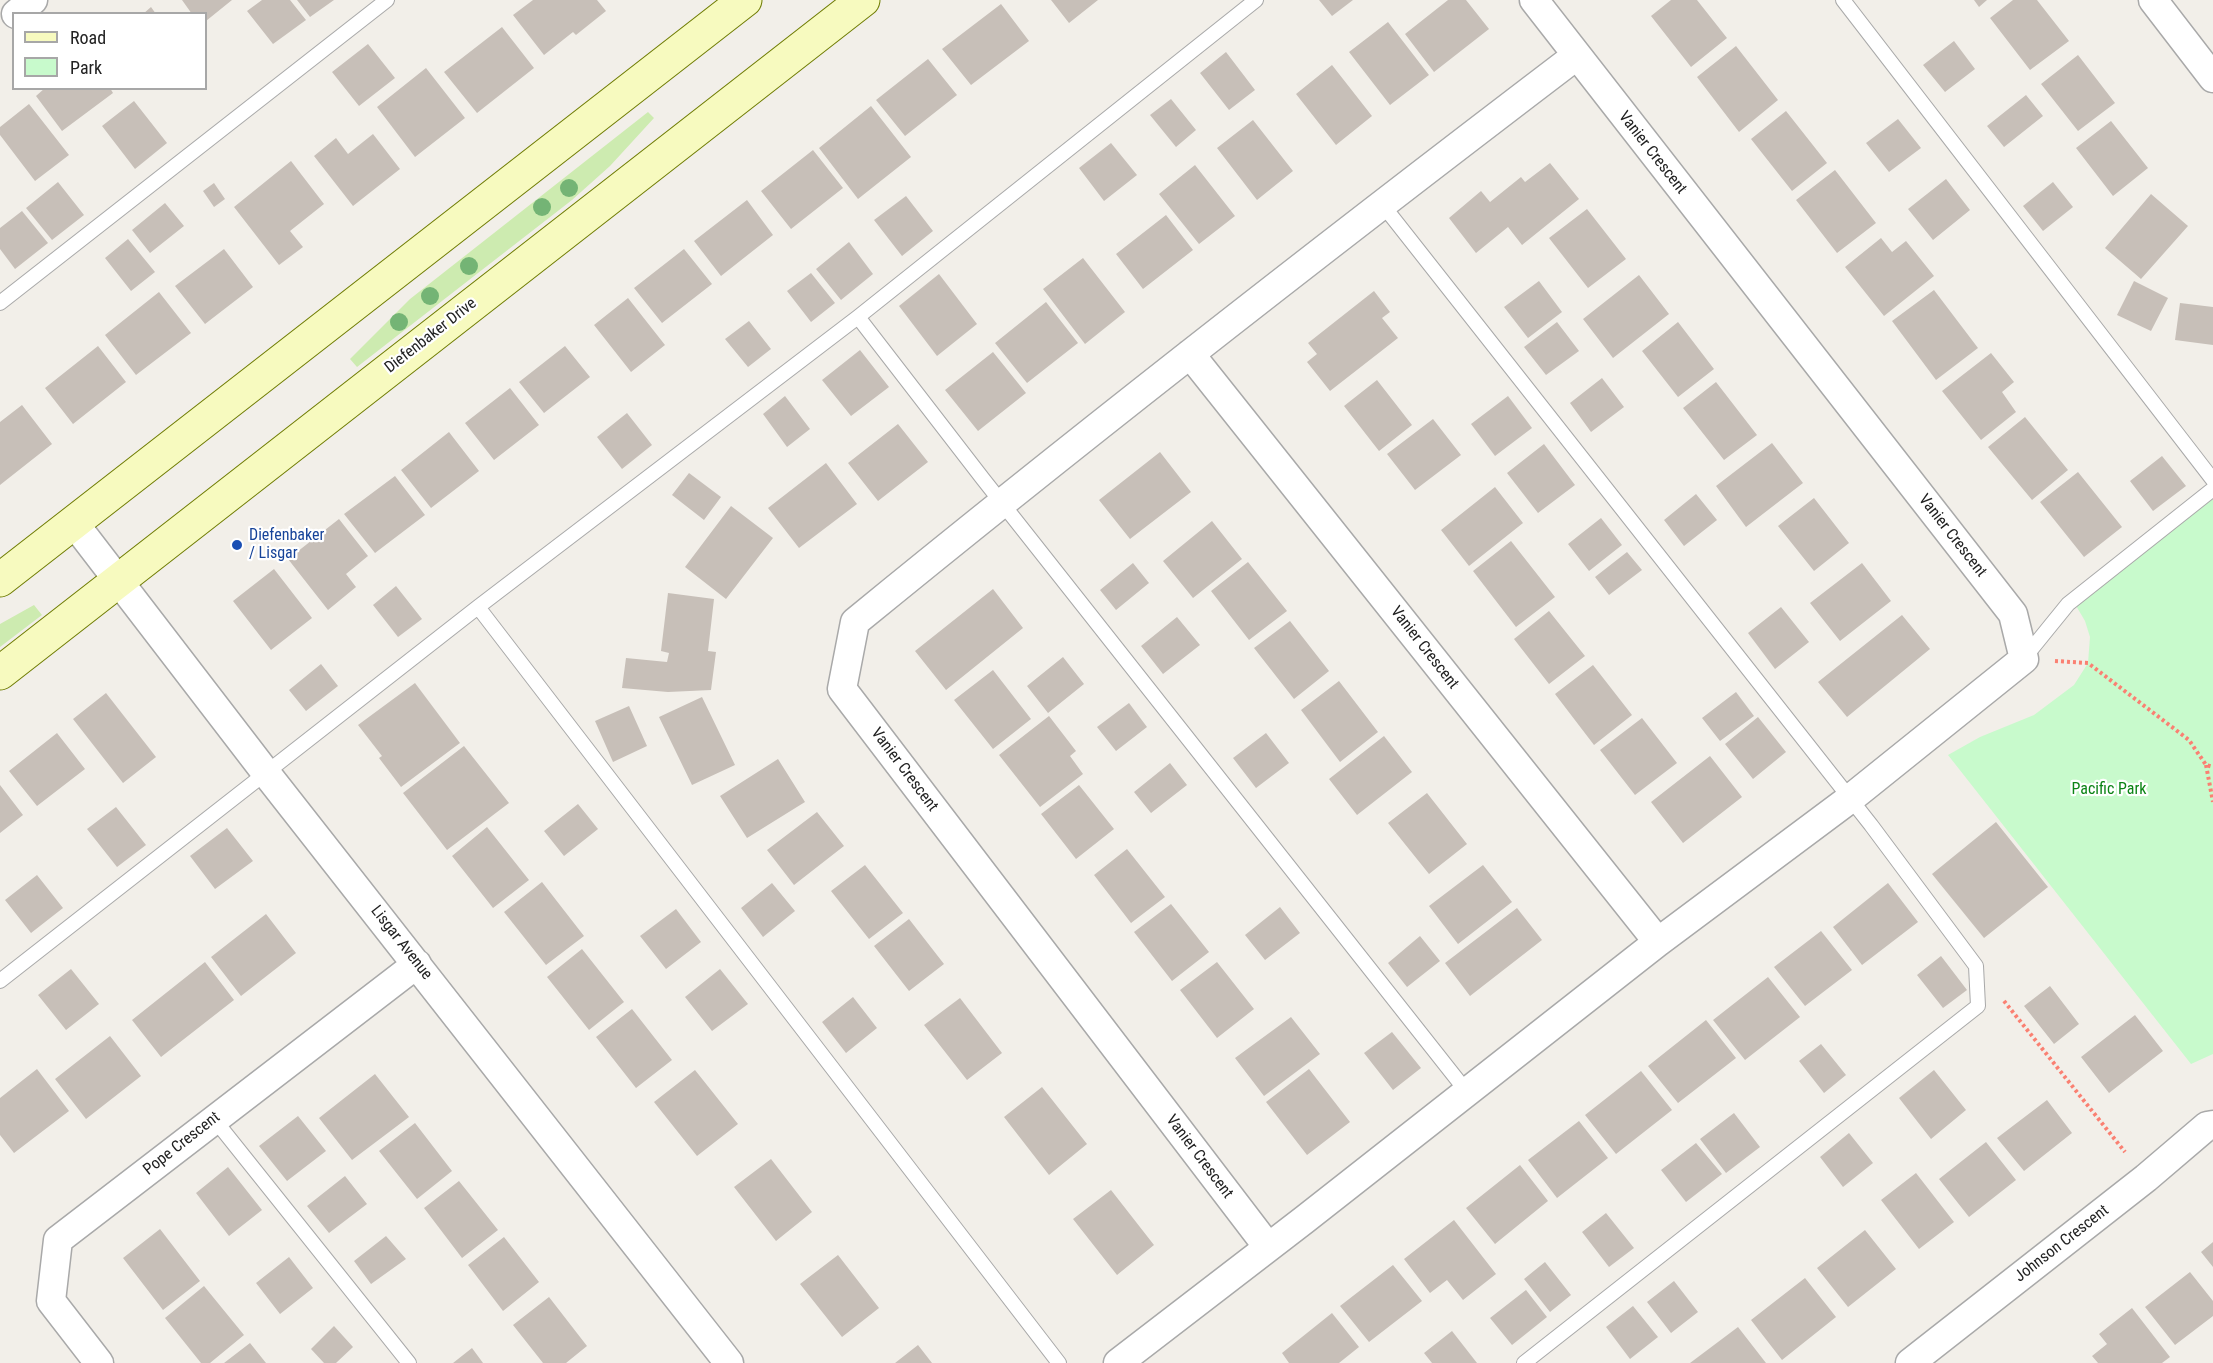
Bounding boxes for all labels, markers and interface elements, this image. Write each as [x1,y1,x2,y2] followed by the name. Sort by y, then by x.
[12,12,207,90] legend
[70,27,106,48] text: Road
[70,57,102,78] text: Park
[1614,108,1690,198] street label: Vanier Crescent
[381,294,481,378] street label: Diefenbaker Drive
[1914,491,1990,581] street label: Vanier Crescent
[249,526,324,564] place label: Diefenbaker / Lisgar
[230,538,244,552] marker: Diefenbaker / Lisgar
[1386,603,1462,693] street label: Vanier Crescent
[866,724,942,816] street label: Vanier Crescent
[2072,780,2146,800] park label: Pacific Park
[366,902,436,984] street label: Lisgar Avenue
[140,1108,224,1180] street label: Pope Crescent
[1161,1111,1237,1203] street label: Vanier Crescent
[2011,1201,2113,1287] street label: Johnson Crescent

